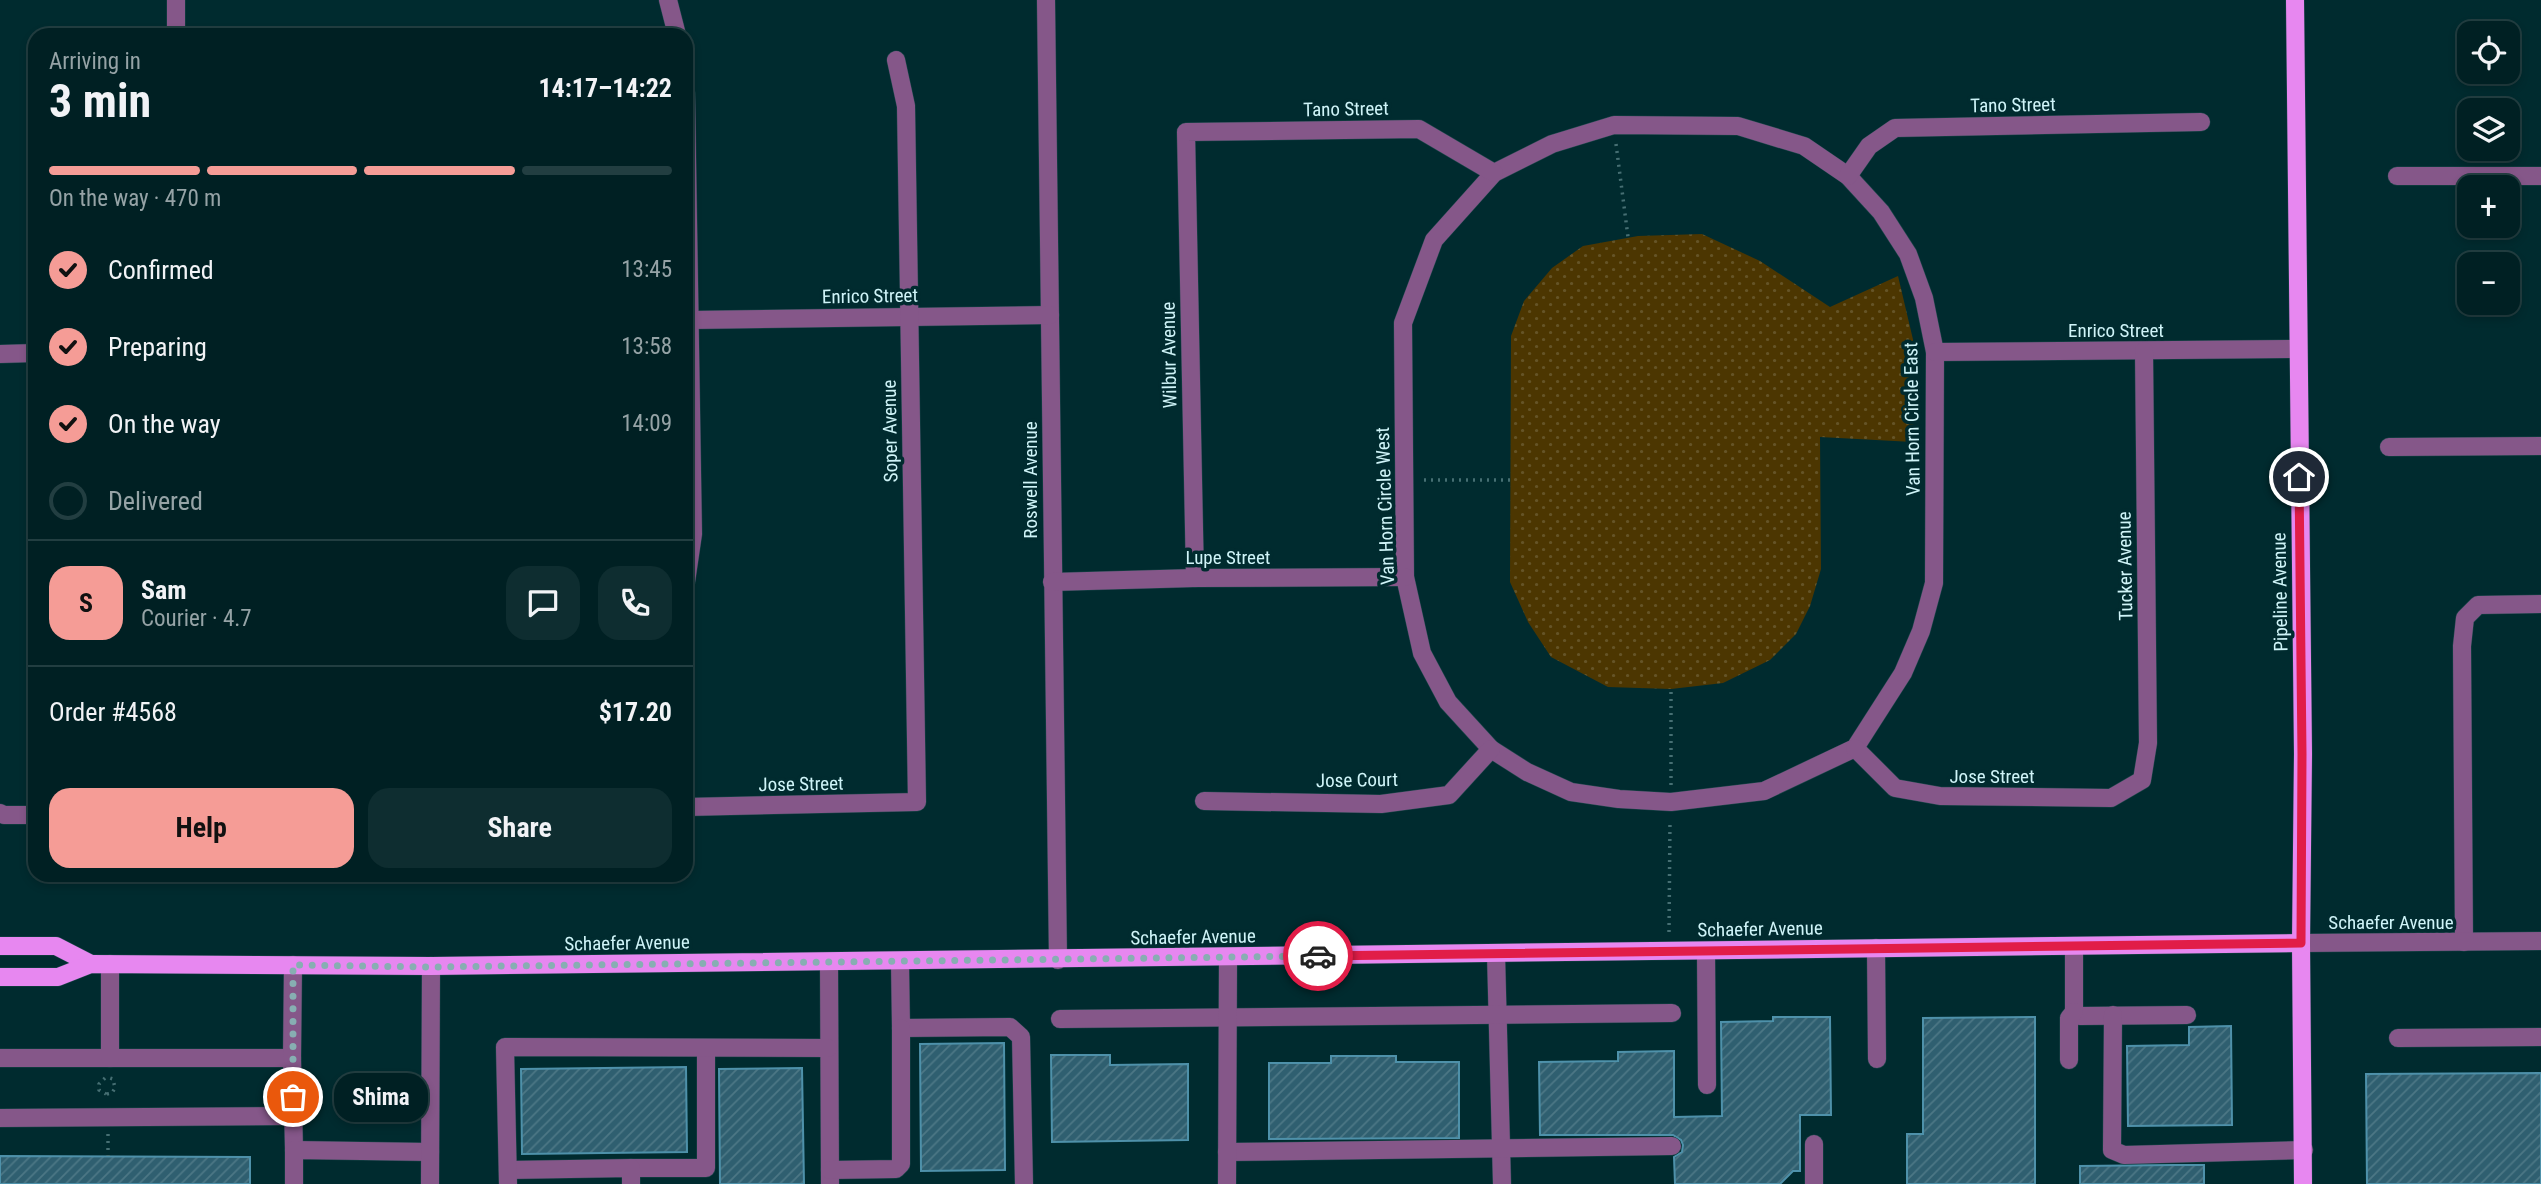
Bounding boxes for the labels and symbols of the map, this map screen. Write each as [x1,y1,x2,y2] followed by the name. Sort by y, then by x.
[1970,93,2056,117] street label: Tano Street
[1303,97,1389,121] street label: Tano Street
[822,284,918,308] street label: Enrico Street
[1157,301,1181,408] street label: Wilbur Avenue
[2068,319,2164,342] street label: Enrico Street
[1899,342,1925,496] street label: Van Horn Circle East
[878,379,902,482] street label: Soper Avenue
[1019,421,1042,539] street label: Roswell Avenue
[1371,427,1399,585] street label: Van Horn Circle West
[2269,447,2329,507] pin
[2113,511,2137,621] street label: Tucker Avenue
[2267,532,2293,652] street label: Pipeline Avenue
[1186,546,1270,569] street label: Lupe Street
[1949,765,2035,788] street label: Jose Street
[1316,768,1398,792] street label: Jose Court
[758,772,844,796] street label: Jose Street
[2328,911,2454,934] street label: Schaefer Avenue
[1697,916,1823,942] street label: Schaefer Avenue
[1283,921,1353,991] courier
[1130,924,1256,950] street label: Schaefer Avenue
[564,930,690,956] street label: Schaefer Avenue
[263,1067,323,1127] pin
[335,1072,430,1122] callout: Shima

